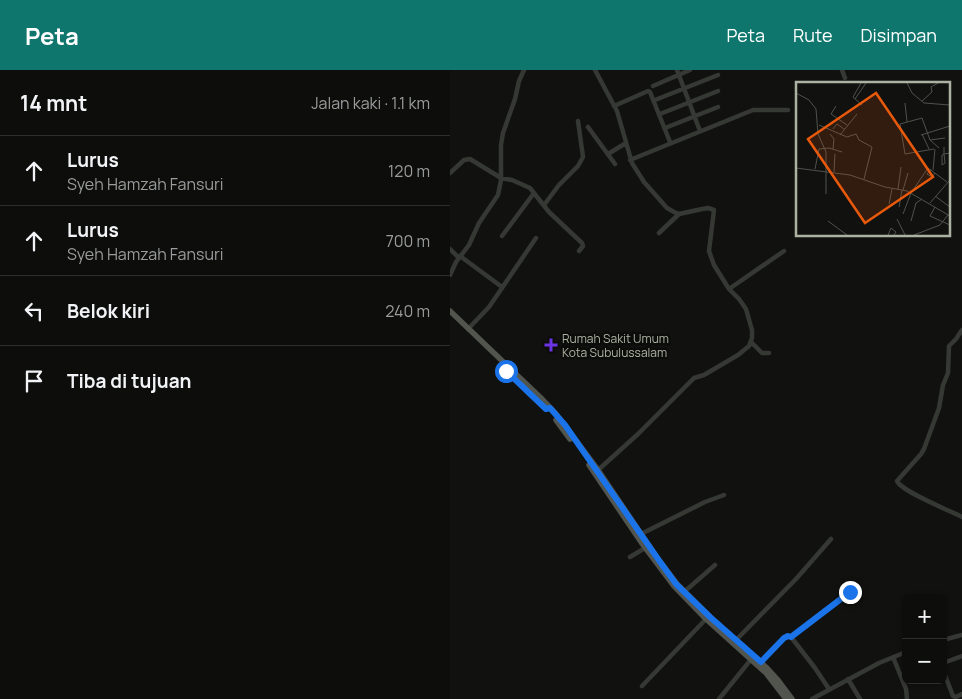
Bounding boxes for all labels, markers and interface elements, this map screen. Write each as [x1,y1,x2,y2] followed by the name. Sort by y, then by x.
[25,19,79,52] text: Peta
[726,23,765,47] text: Peta
[793,23,832,47] text: Rute
[860,23,937,47] text: Disimpan
[796,82,950,236] inset map
[20,89,87,117] text: 14 mnt
[311,92,430,114] text: Jalan kaki · 1.1 km
[67,147,119,173] text: Lurus
[20,157,48,185] icon: ahead
[388,160,430,182] text: 120 m
[67,173,223,195] text: Syeh Hamzah Fansuri
[67,217,119,243] text: Lurus
[20,227,48,255] icon: ahead
[386,230,430,252] text: 700 m
[67,243,223,265] text: Syeh Hamzah Fansuri
[20,297,48,325] icon: left
[67,298,150,324] text: Belok kiri
[385,300,430,322] text: 240 m
[562,330,669,361] place label: Rumah Sakit Umum Kota Subulussalam
[544,338,558,352] marker: Rumah Sakit Umum Kota Subulussalam
[495,360,518,383] route start
[20,367,48,395] icon: arrive
[67,368,191,394] text: Tiba di tujuan
[839,581,862,604] route end
[902,594,947,684] map controls
[902,594,947,639] button: +
[902,639,947,684] button: −

